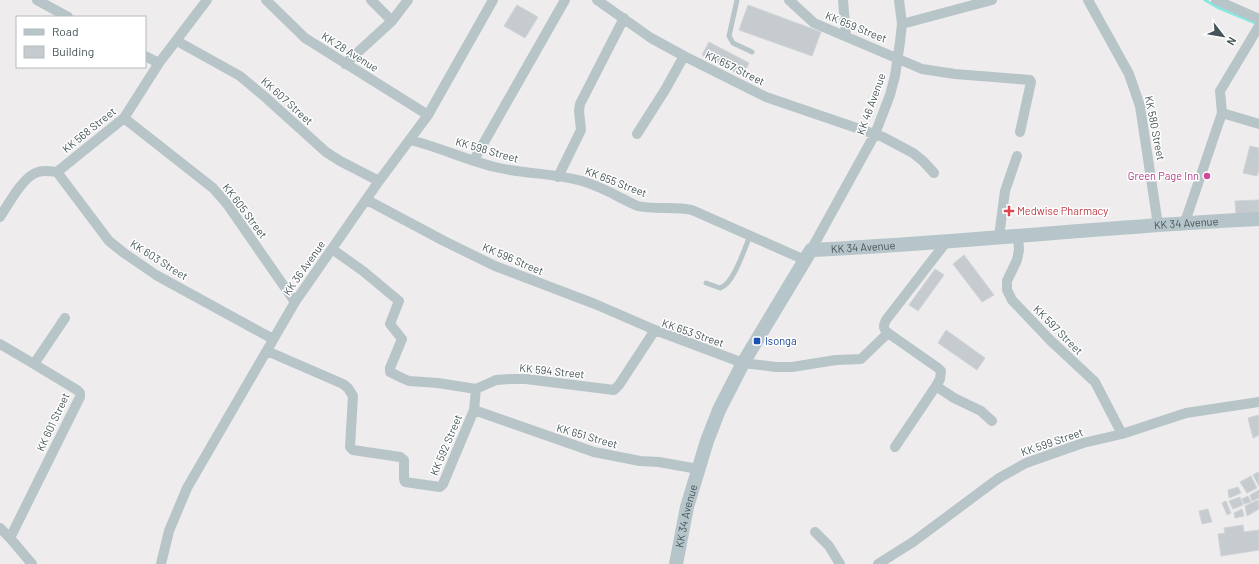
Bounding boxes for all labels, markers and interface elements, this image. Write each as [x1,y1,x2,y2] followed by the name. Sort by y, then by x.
[824,8,889,45] street label: KK 659 Street
[16,16,146,68] legend
[1203,16,1243,56] north arrow
[52,24,79,38] text: Road
[319,29,381,74] street label: KK 28 Avenue
[1225,35,1239,48] text: N
[52,44,94,58] text: Building
[703,48,767,88] street label: KK 657 Street
[853,71,888,136] street label: KK 46 Avenue
[259,74,316,127] street label: KK 607 Street
[1143,95,1168,161] street label: KK 580 Street
[59,104,118,155] street label: KK 568 Street
[454,134,520,165] street label: KK 598 Street
[584,164,649,199] street label: KK 655 Street
[1128,169,1199,182] place label: Green Page Inn
[1202,171,1212,181] marker: Green Page Inn
[221,181,270,241] street label: KK 605 Street
[1017,204,1108,217] place label: Medwise Pharmacy
[1004,206,1014,216] marker: Medwise Pharmacy
[1153,214,1219,231] street label: KK 34 Avenue
[128,237,190,282] street label: KK 603 Street
[280,238,327,298] street label: KK 36 Avenue
[830,238,896,255] street label: KK 34 Avenue
[481,240,546,277] street label: KK 596 Street
[1031,302,1086,357] street label: KK 597 Street
[660,316,726,349] street label: KK 653 Street
[765,334,797,347] place label: Isonga
[752,336,762,346] marker: Isonga
[519,361,585,380] street label: KK 594 Street
[33,390,72,453] street label: KK 601 Street
[427,412,464,477] street label: KK 592 Street
[555,421,619,450] street label: KK 651 Street
[1019,425,1085,458] street label: KK 599 Street
[672,483,700,549] street label: KK 34 Avenue

